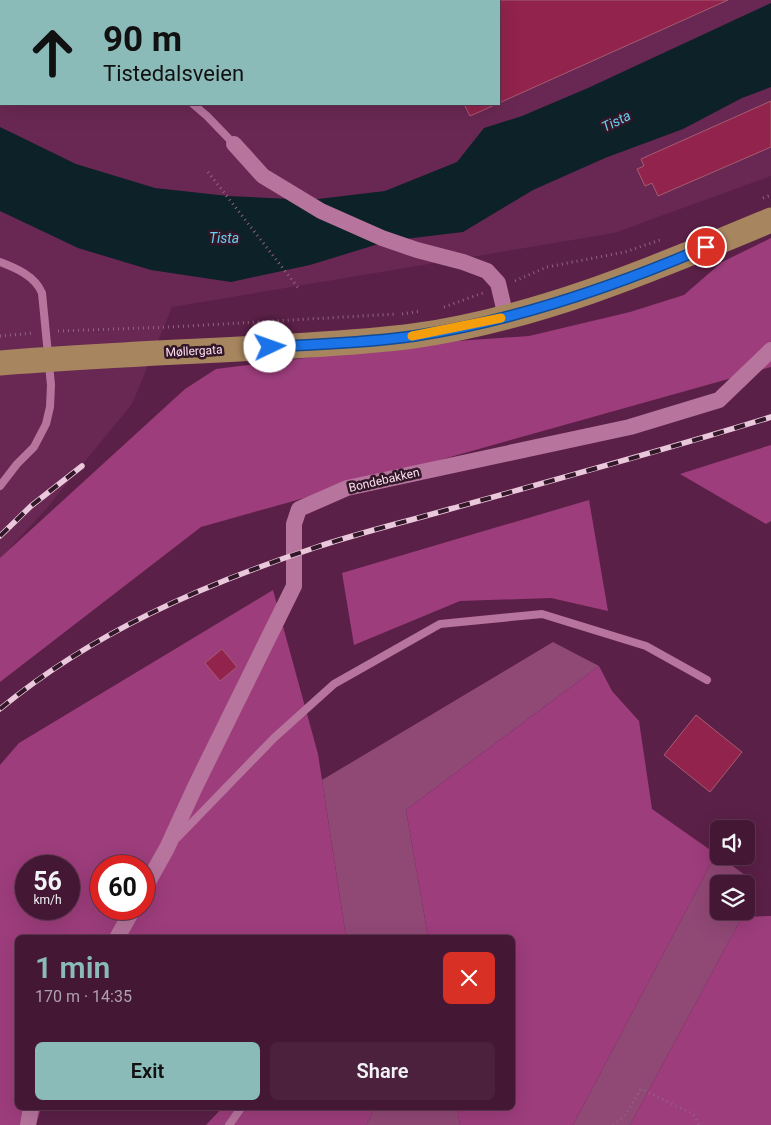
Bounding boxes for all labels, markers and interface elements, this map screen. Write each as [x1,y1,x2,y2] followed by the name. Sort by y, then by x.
[103,19,182,60] text: 90 m
[20,20,85,85] icon: ahead
[103,61,244,86] text: Tistedalsveien
[599,107,633,135] water label: Tista
[685,226,727,268] pin
[209,230,239,246] water label: Tista
[692,233,720,261] icon: arrive
[243,320,295,372] position arrow
[165,343,223,359] street label: Møllergata
[347,465,421,495] street label: Bondebakken
[710,820,755,920] map controls
[710,820,755,865] button: sound
[90,855,155,920] speed limit sign: 60
[33,867,62,896] text: 56
[710,875,755,920] button: layers
[33,893,62,907] text: km/h
[35,950,110,985] text: 1 min
[443,952,495,1004] button: close
[35,987,132,1006] text: 170 m · 14:35
[35,1042,260,1100] button: Exit
[270,1042,495,1100] button: Share

